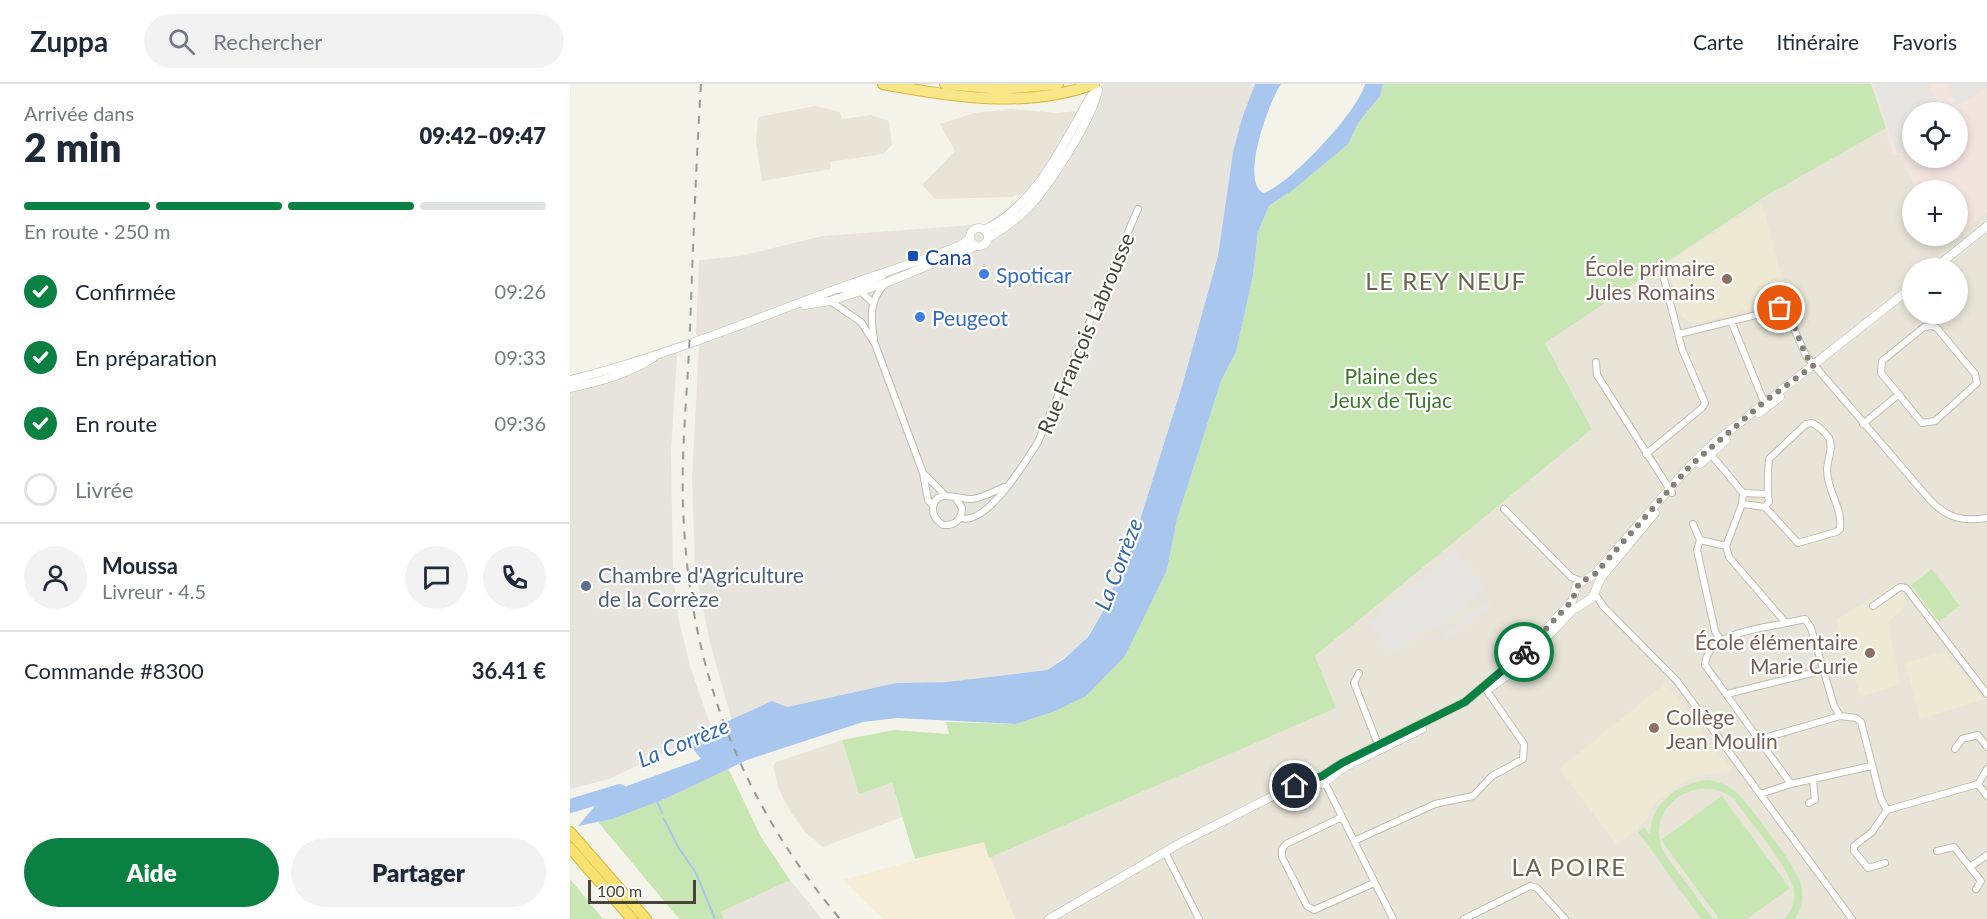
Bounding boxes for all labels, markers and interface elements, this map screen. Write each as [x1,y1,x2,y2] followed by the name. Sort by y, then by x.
[144,14,564,68] search box
[30,24,108,58] text: Zuppa
[165,25,198,58] icon: search
[213,28,322,55] text: Rechercher
[1693,29,1744,54] text: Carte
[1777,29,1859,54] text: Itinéraire
[1892,29,1957,54] text: Favoris
[24,101,134,125] text: Arrivée dans
[1902,102,1968,324] map controls
[1902,102,1968,168] button: locate
[420,122,546,149] text: 09:42–09:47
[24,124,121,170] text: 2 min
[1902,180,1968,246] button: +
[24,219,170,243] text: En route · 250 m
[1031,229,1139,437] street label: Rue François Labrousse
[925,244,972,269] place label: Cana
[906,249,920,263] marker: Cana
[1585,255,1715,304] place label: École primaire Jules Romains
[1902,258,1968,324] button: −
[996,262,1072,287] place label: Spoticar
[1365,266,1527,295] district label: LE REY NEUF
[977,267,991,281] marker: Spoticar
[1720,272,1734,286] marker: École primaire Jules Romains
[24,275,57,308] icon: check
[75,278,176,305] text: Confirmée
[495,279,546,303] text: 09:26
[1754,282,1805,333] pin
[1763,291,1796,324] icon: bag
[932,305,1008,330] place label: Peugeot
[913,310,927,324] marker: Peugeot
[24,341,57,374] icon: check
[75,344,217,371] text: En préparation
[495,345,546,369] text: 09:33
[1330,363,1452,412] park label: Plaine des Jeux de Tujac
[24,407,57,440] icon: check
[75,410,157,437] text: En route
[495,411,546,435] text: 09:36
[75,476,134,503] text: Livrée
[1088,514,1148,614] water label: La Corrèze
[24,546,87,609] button: person
[405,546,468,609] button: chat
[483,546,546,609] button: phone
[102,552,178,579] text: Moussa
[598,562,804,611] place label: Chambre d'Agriculture de la Corrèze
[102,579,206,603] text: Livreur · 4.5
[579,579,593,593] marker: Chambre d'Agriculture de la Corrèze
[1494,622,1554,682] courier
[1695,629,1858,678] place label: École élémentaire Marie Curie
[1508,636,1541,669] icon: bike
[1863,646,1877,660] marker: École élémentaire Marie Curie
[24,657,204,684] text: Commande #8300
[472,657,546,684] text: 36.41 €
[1666,704,1778,753] place label: Collège Jean Moulin
[633,711,733,773] water label: La Corrèze
[1647,721,1661,735] marker: Collège Jean Moulin
[1269,760,1320,811] pin
[1278,769,1311,802] icon: home
[24,838,279,907] button: Aide
[291,838,546,907] button: Partager
[1511,852,1627,881] district label: LA POIRE
[588,877,696,904] scale bar
[597,881,642,900] text: 100 m

